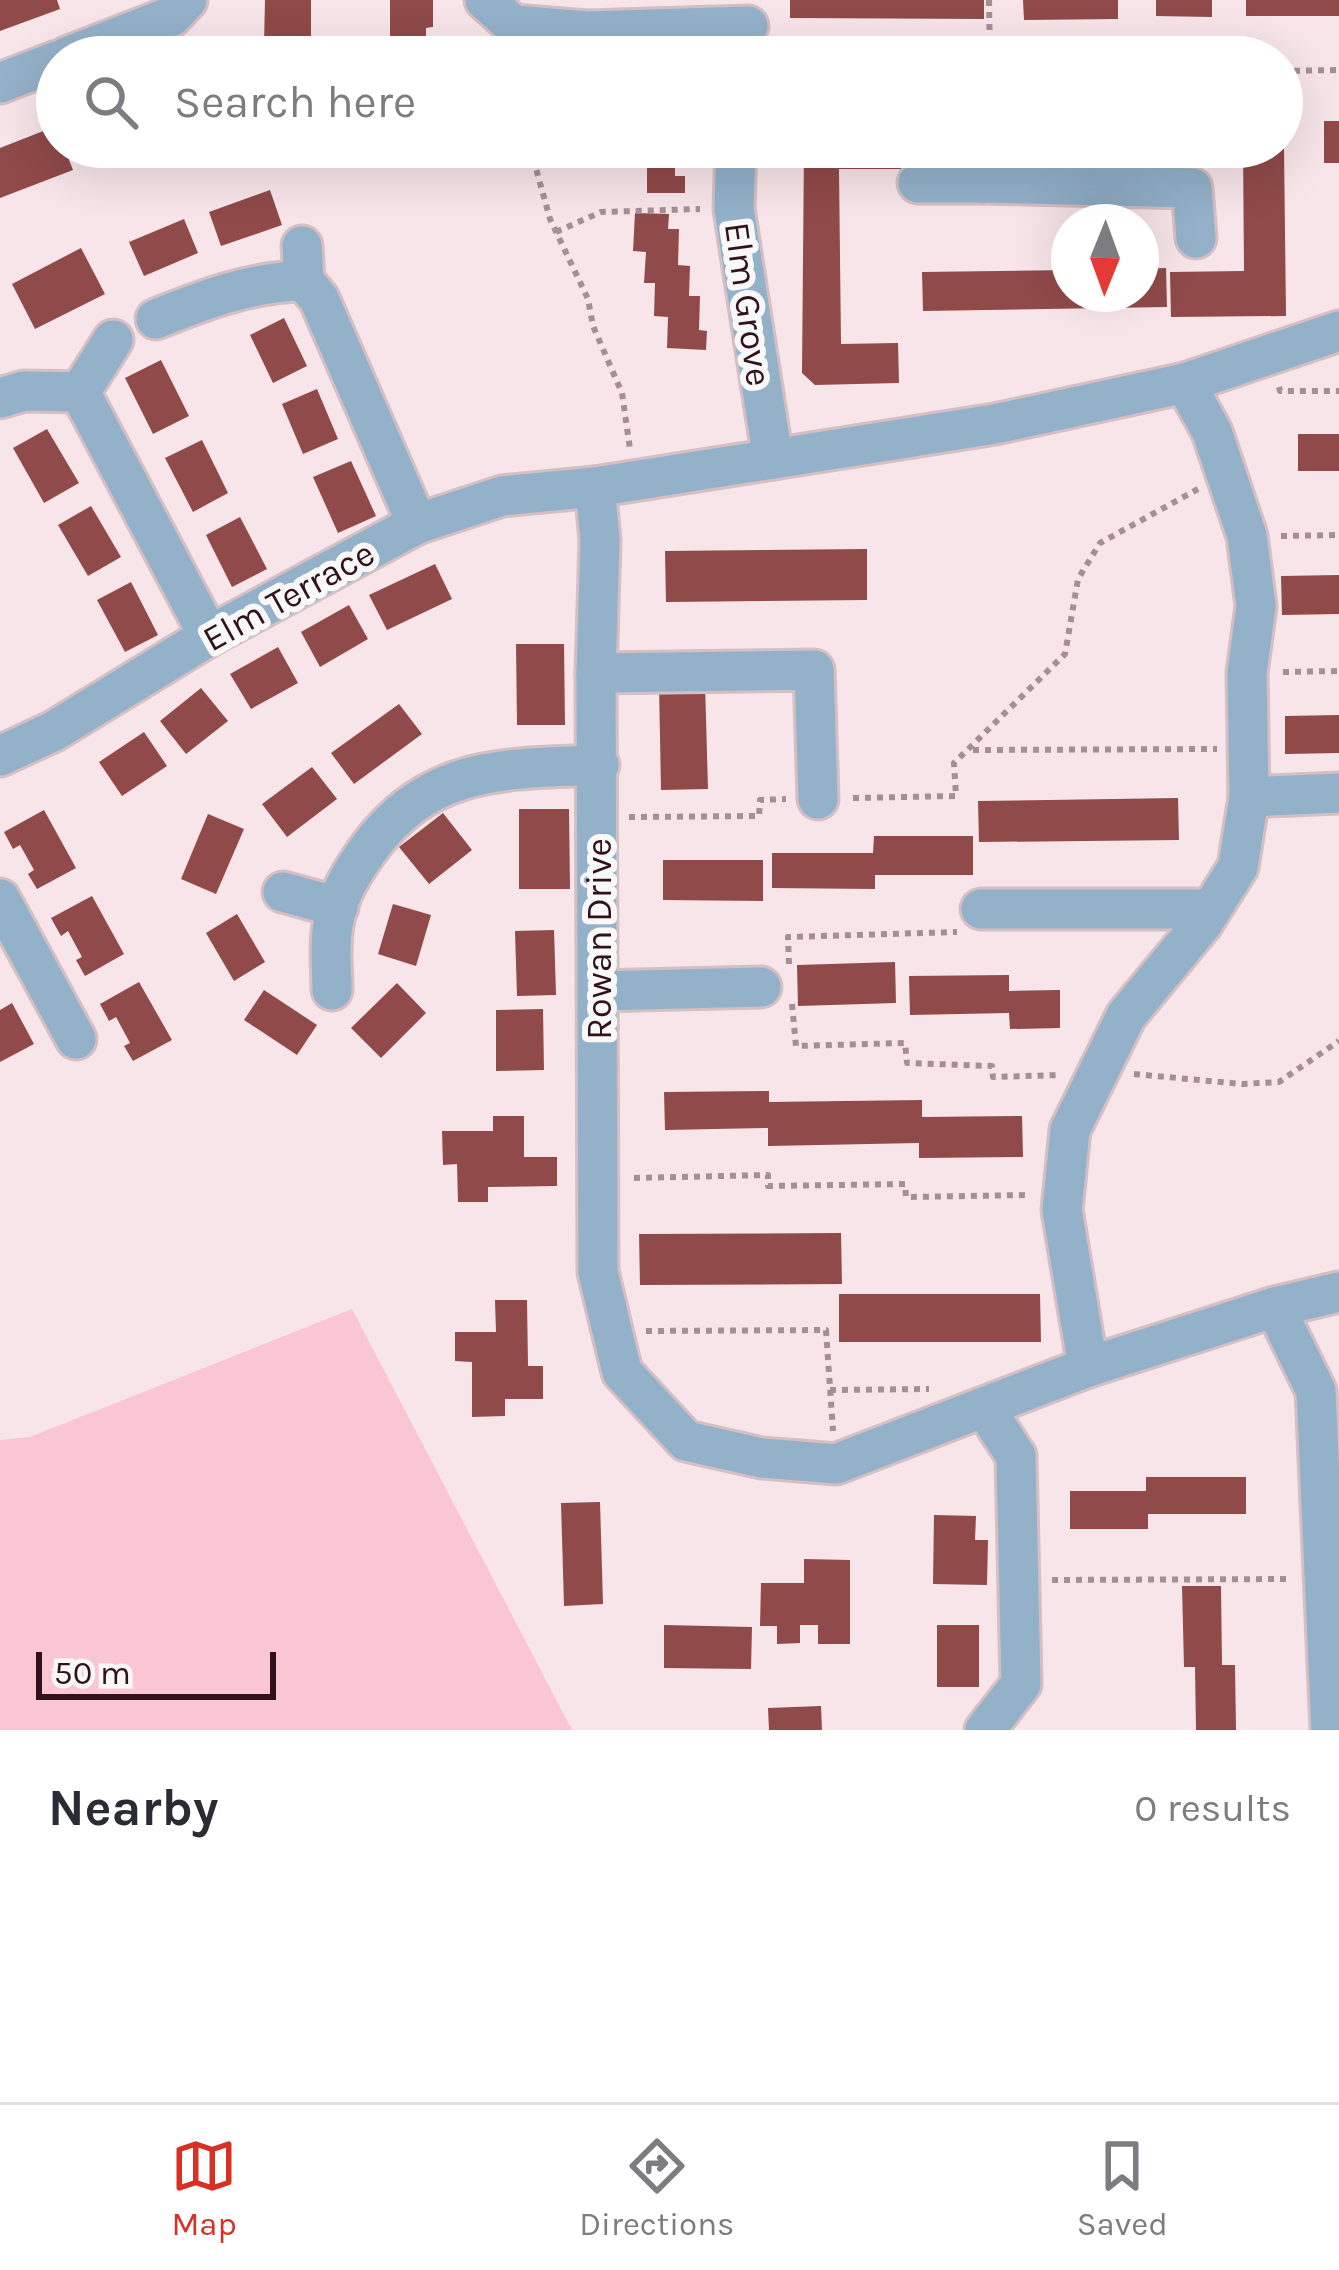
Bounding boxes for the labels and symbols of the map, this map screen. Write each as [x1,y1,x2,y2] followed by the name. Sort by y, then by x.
[1051,204,1159,312] north arrow
[716,220,780,389] street label: Elm Grove
[196,532,381,660] street label: Elm Terrace
[578,838,620,1040] street label: Rowan Drive
[36,1646,276,1699] scale bar

